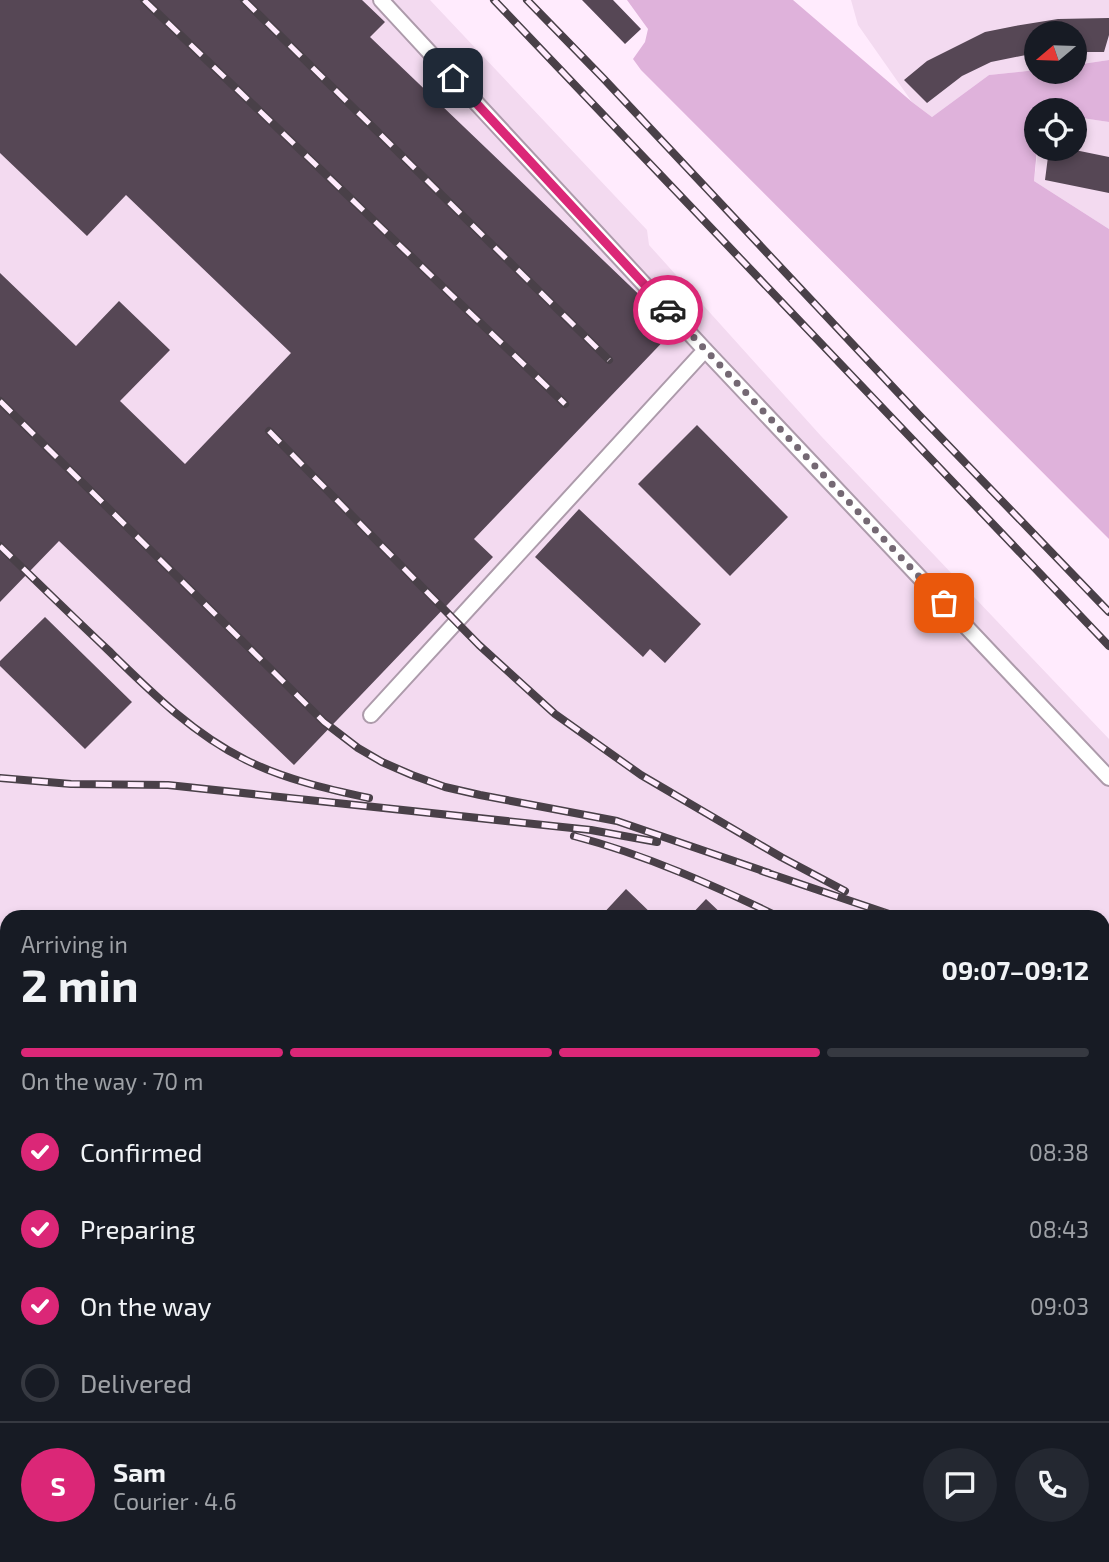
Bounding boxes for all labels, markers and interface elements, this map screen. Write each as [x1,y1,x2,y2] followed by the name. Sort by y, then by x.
[1024,21,1087,84] north arrow
[1024,21,1087,161] map controls
[423,48,483,108] pin
[434,59,472,97] icon: home
[1024,98,1087,161] button: locate
[633,275,703,345] courier
[649,291,687,329] icon: car
[914,573,974,633] pin
[925,584,963,622] icon: bag
[21,930,128,958] text: Arriving in
[942,954,1089,985] text: 09:07–09:12
[21,956,139,1011] text: 2 min
[21,1067,203,1095] text: On the way · 70 m
[21,1133,59,1171] icon: check
[80,1136,203,1167] text: Confirmed
[1029,1138,1089,1166] text: 08:38
[21,1210,59,1248] icon: check
[80,1213,195,1244] text: Preparing
[1029,1215,1089,1243] text: 08:43
[21,1287,59,1325] icon: check
[80,1290,211,1321] text: On the way
[1030,1292,1089,1320] text: 09:03
[80,1367,192,1398] text: Delivered
[923,1448,997,1522] button: chat
[1015,1448,1089,1522] button: phone
[113,1456,166,1487] text: Sam
[50,1470,66,1501] text: S
[113,1487,237,1515] text: Courier · 4.6

